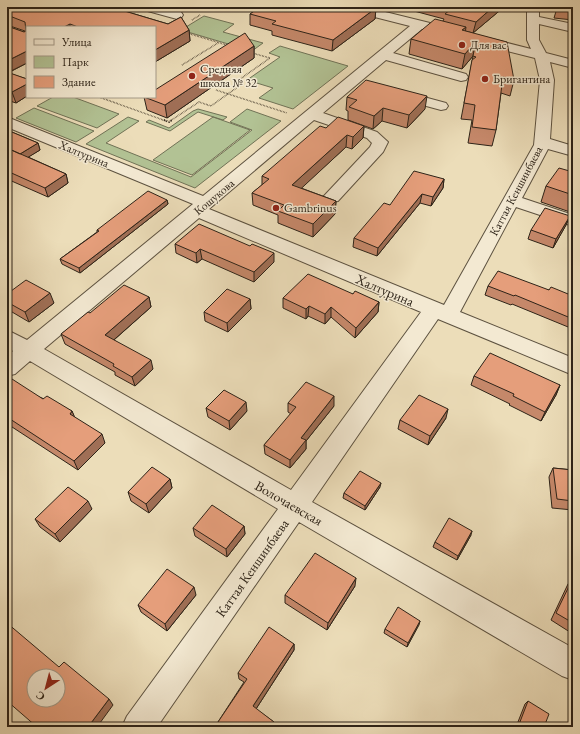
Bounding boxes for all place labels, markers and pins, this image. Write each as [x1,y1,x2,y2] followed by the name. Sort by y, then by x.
[470,37,507,53] place label: Для вас
[457,40,467,50] marker: Для вас
[200,61,257,91] place label: Средняя школа № 32
[187,71,197,81] marker: Средняя школа № 32
[493,71,550,87] place label: Бригантина
[480,74,490,84] marker: Бригантина
[284,200,337,216] place label: Gambrinus
[271,203,281,213] marker: Gambrinus

